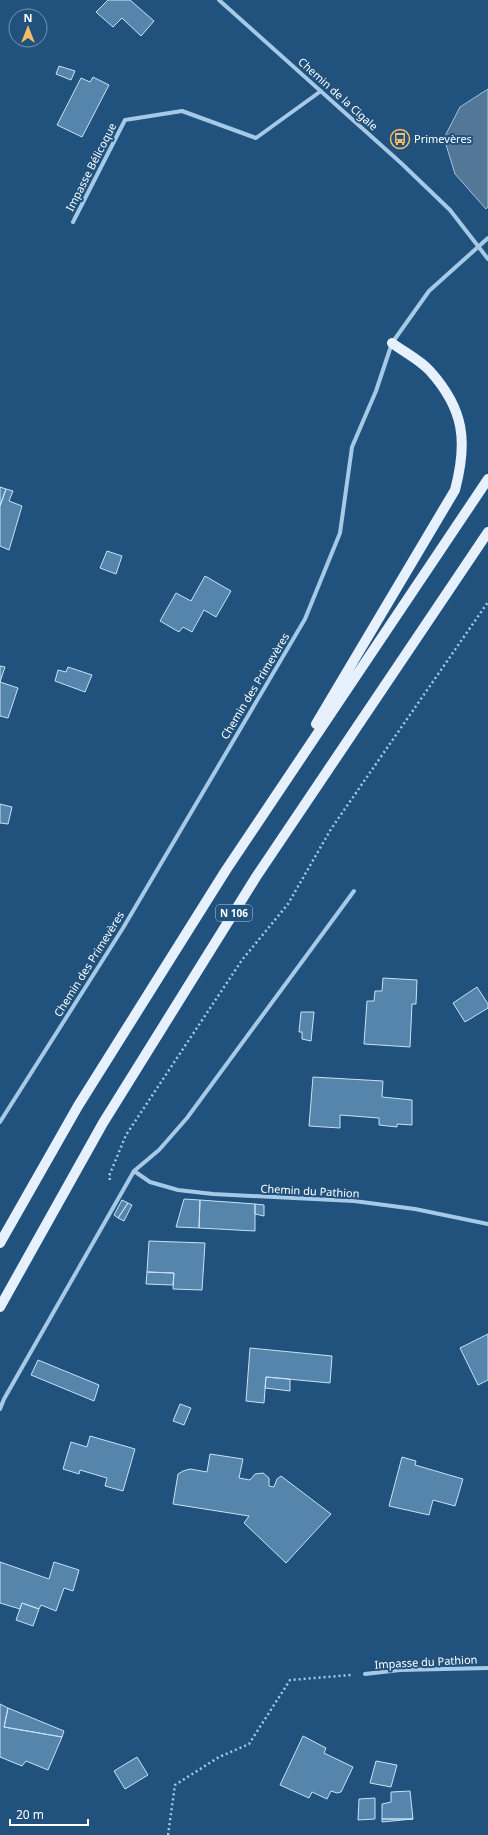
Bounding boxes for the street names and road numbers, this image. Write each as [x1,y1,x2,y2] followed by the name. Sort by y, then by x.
[295,54,381,133] street label: Chemin de la Cigale
[62,120,119,214] street label: Impasse Bélicoque
[217,630,292,742] street label: Chemin des Primevères
[216,905,252,921] road number: N 106
[50,908,127,1019] street label: Chemin des Primevères
[260,1180,360,1201] street label: Chemin du Pathion
[374,1651,478,1672] street label: Impasse du Pathion

